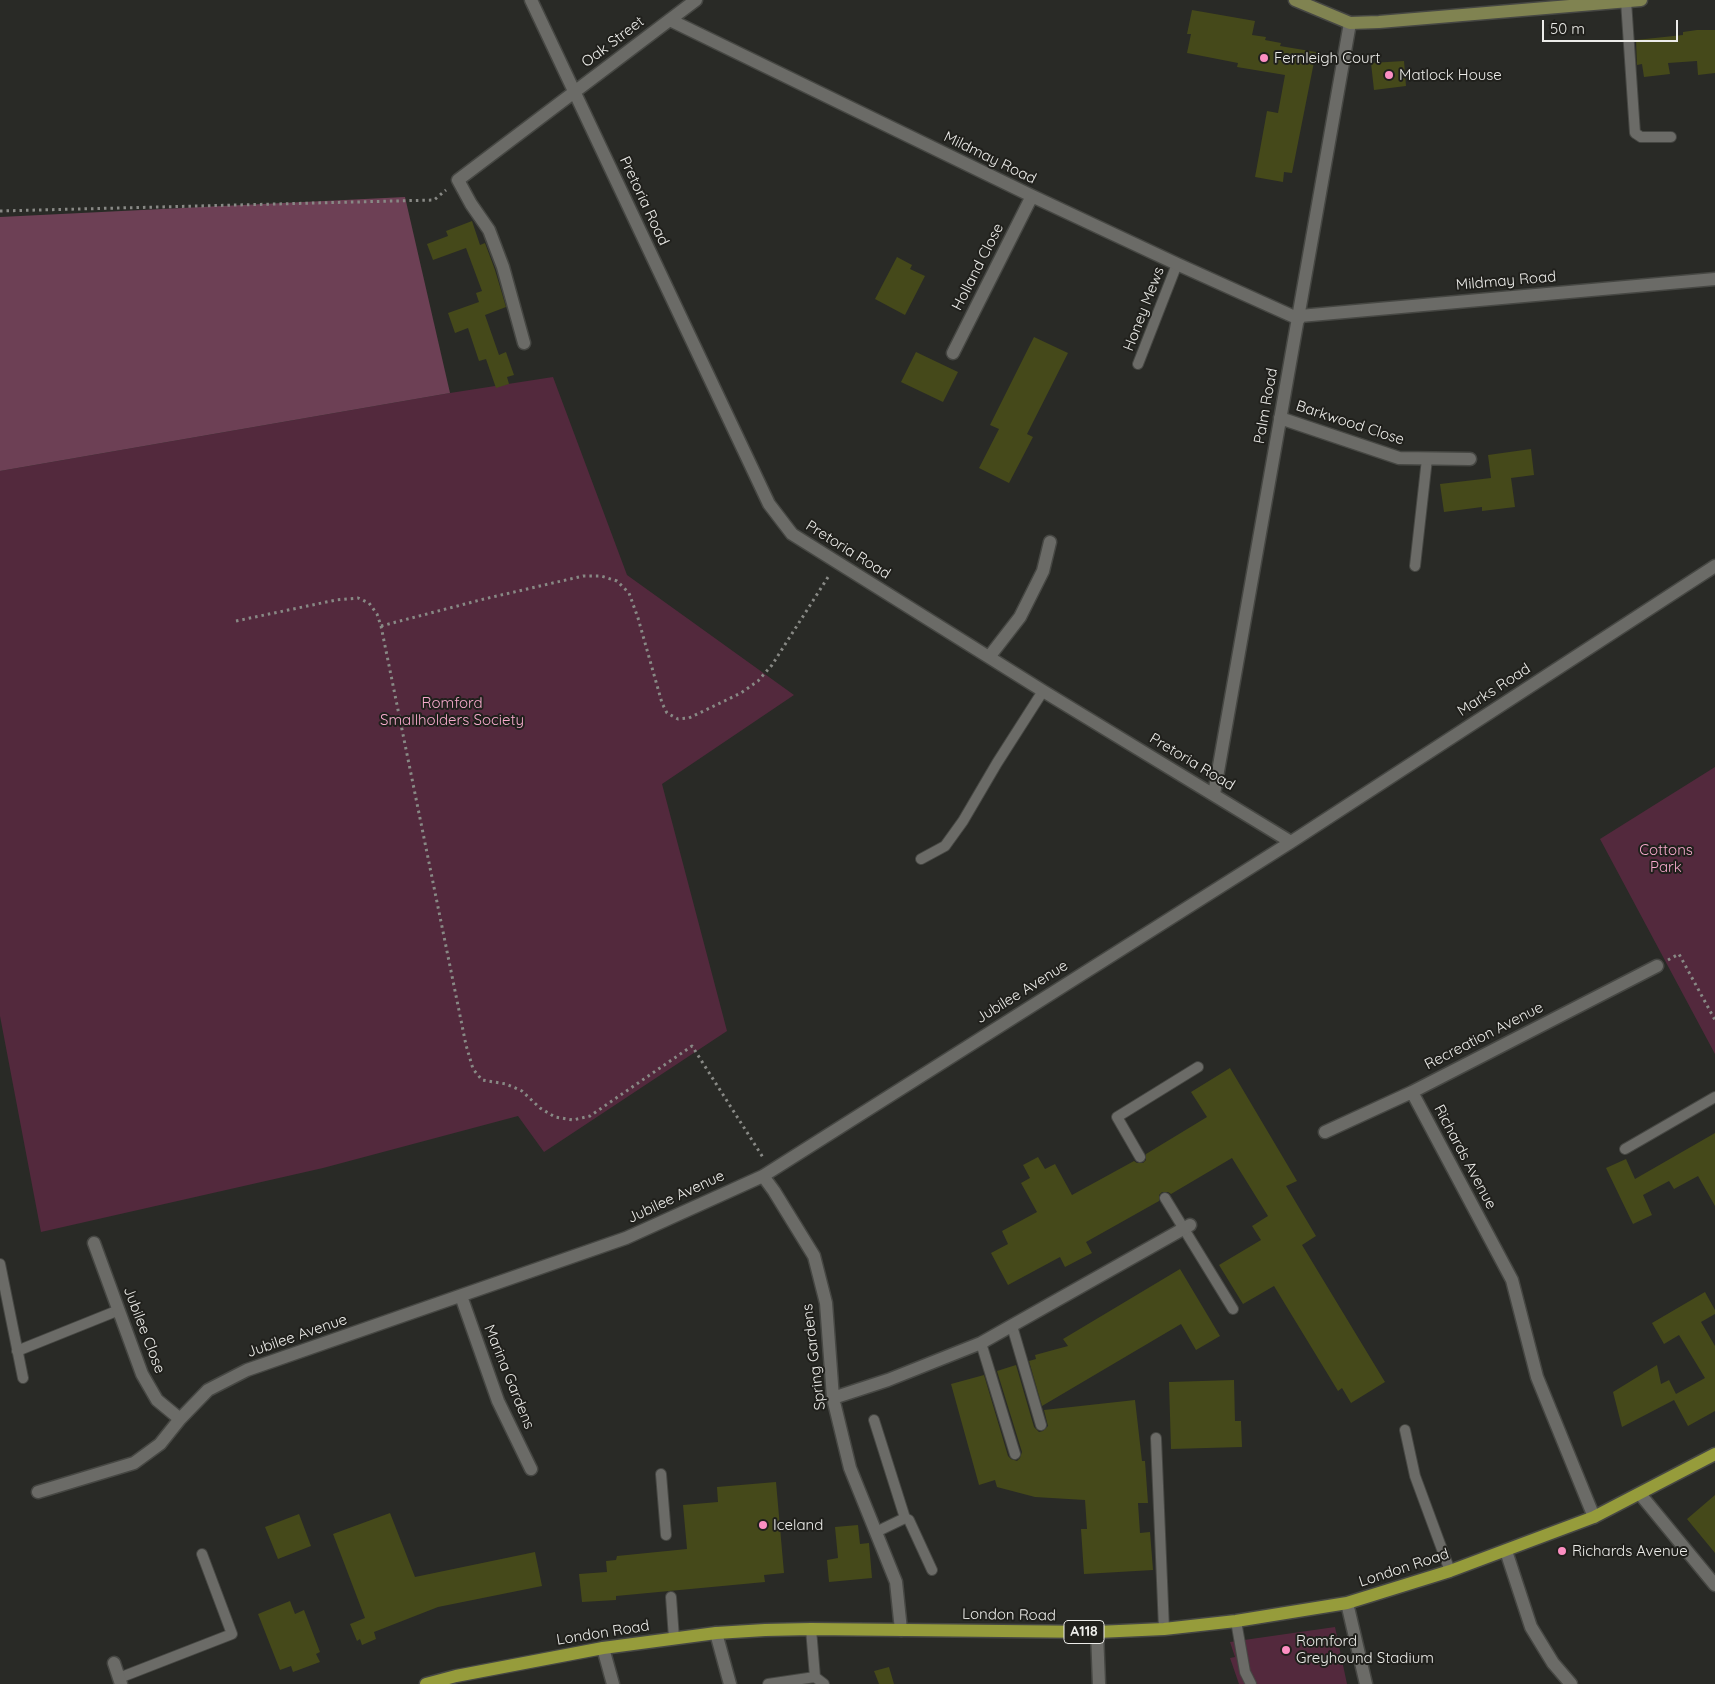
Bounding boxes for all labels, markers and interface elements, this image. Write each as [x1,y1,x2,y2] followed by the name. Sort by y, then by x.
[1545,10,1681,42] scale bar
[578,13,648,71] street label: Oak Street
[1550,19,1585,38] text: 50 m
[1274,49,1380,67] place label: Fernleigh Court
[1258,52,1270,64] marker: Fernleigh Court
[1399,66,1502,84] place label: Matlock House
[1383,69,1395,81] marker: Matlock House
[941,128,1039,188] street label: Mildmay Road
[615,154,673,248] street label: Pretoria Road
[948,220,1008,314] street label: Holland Close
[1120,264,1168,354] street label: Honey Mews
[1455,268,1557,294] street label: Mildmay Road
[1251,367,1281,445] street label: Palm Road
[1294,397,1406,449] street label: Barkwood Close
[802,517,894,583] street label: Pretoria Road
[1454,660,1534,720] street label: Marks Road
[380,694,524,729] park label: Romford Smallholders Society
[1146,729,1238,795] street label: Pretoria Road
[1639,841,1693,876] park label: Cottons Park
[973,957,1071,1027] street label: Jubilee Avenue
[1422,998,1546,1074] street label: Recreation Avenue
[1430,1102,1500,1212] street label: Richards Avenue
[625,1167,727,1227] street label: Jubilee Avenue
[119,1284,169,1376] street label: Jubilee Close
[799,1303,829,1411] street label: Spring Gardens
[244,1310,350,1362] street label: Jubilee Avenue
[480,1322,538,1432] street label: Marina Gardens
[773,1516,823,1534] place label: Iceland
[757,1519,769,1531] marker: Iceland
[1572,1542,1688,1560] place label: Richards Avenue
[1357,1545,1451,1591] street label: London Road
[1556,1545,1568,1557] marker: Richards Avenue
[962,1605,1056,1625] street label: London Road
[555,1617,651,1649] street label: London Road
[1064,1620,1104,1644] road number: A118
[1296,1632,1434,1667] place label: Romford Greyhound Stadium
[1280,1644,1292,1656] marker: Romford Greyhound Stadium

